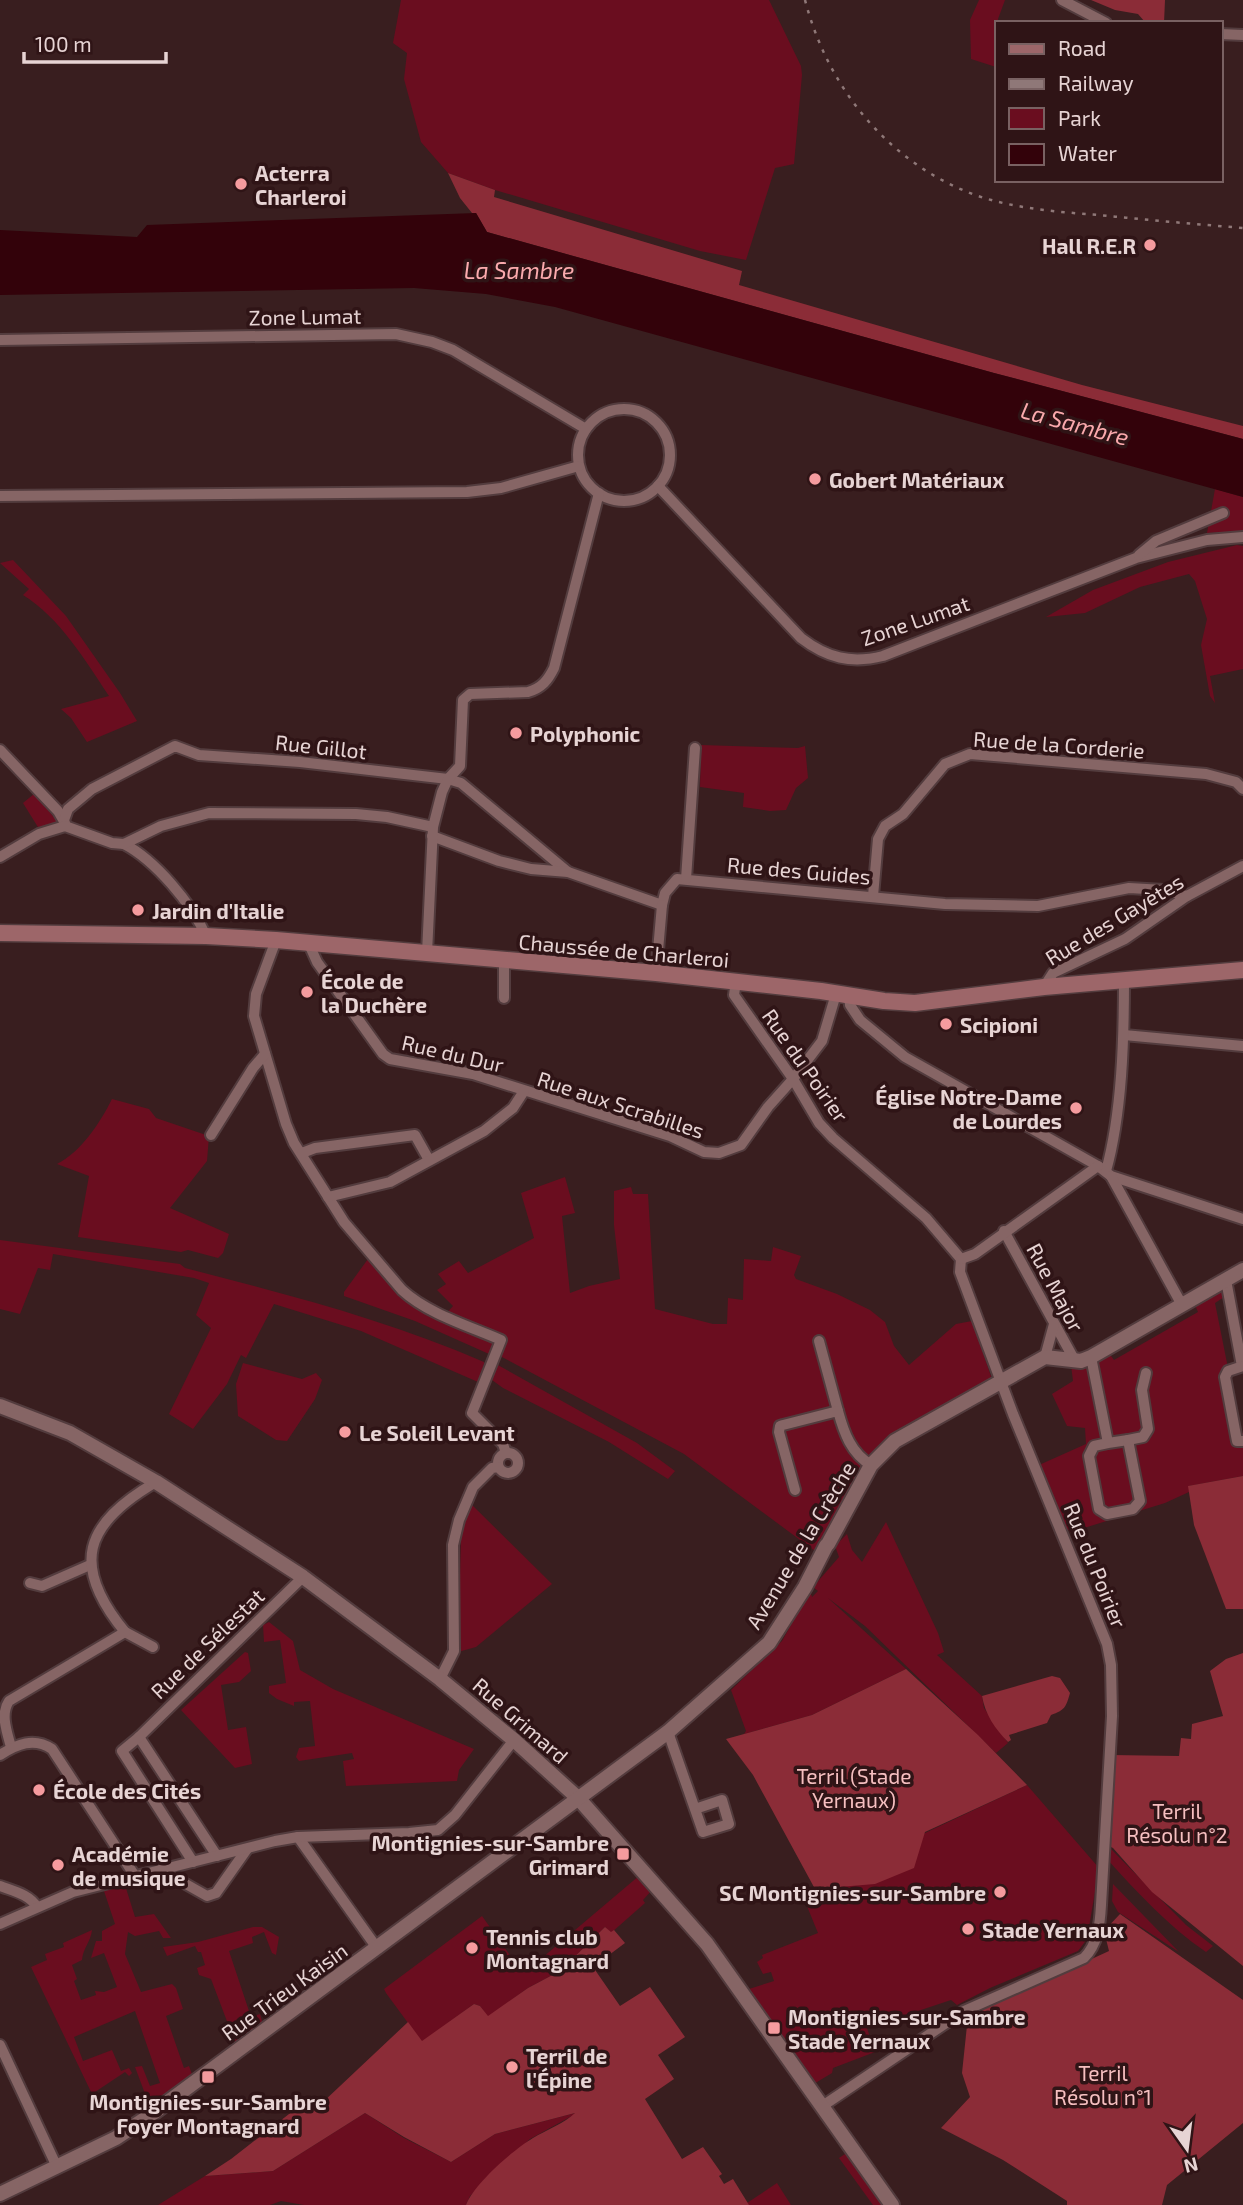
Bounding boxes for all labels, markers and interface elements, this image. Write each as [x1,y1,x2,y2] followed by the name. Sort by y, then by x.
[24,21,166,65] scale bar
[995,21,1222,182] legend
[35,31,92,56] text: 100 m
[1058,35,1106,60] text: Road
[1058,70,1134,95] text: Railway
[1058,105,1101,130] text: Park
[1058,140,1117,165] text: Water
[255,160,347,209] place label: Acterra Charleroi
[233,176,249,192] marker: Acterra Charleroi
[1042,233,1136,258] place label: Hall R.E.R
[1142,237,1158,253] marker: Hall R.E.R
[464,256,574,284] water label: La Sambre
[248,303,362,329] street label: Zone Lumat
[1018,395,1132,451] water label: La Sambre
[829,467,1004,492] place label: Gobert Matériaux
[807,471,823,487] marker: Gobert Matériaux
[858,590,972,650] street label: Zone Lumat
[530,721,641,747] place label: Polyphonic
[508,725,524,741] marker: Polyphonic
[972,726,1146,762] street label: Rue de la Corderie
[274,729,368,763] street label: Rue Gillot
[726,851,872,889] street label: Rue des Guides
[1040,868,1188,970] street label: Rue des Gayètes
[152,898,285,923] place label: Jardin d'Italie
[130,902,146,918] marker: Jardin d'Italie
[518,928,730,972] street label: Chaussée de Charleroi
[321,968,427,1017] place label: École de la Duchère
[299,984,315,1000] marker: École de la Duchère
[758,1004,855,1127] street label: Rue du Poirier
[960,1012,1038,1037] place label: Scipioni
[938,1016,954,1032] marker: Scipioni
[400,1029,507,1077] street label: Rue du Dur
[534,1065,708,1143] street label: Rue aux Scrabilles
[875,1084,1062,1133] place label: Église Notre-Dame de Lourdes
[1068,1100,1084,1116] marker: Église Notre-Dame de Lourdes
[1021,1239,1090,1336] street label: Rue Major
[359,1420,515,1445] place label: Le Soleil Levant
[337,1424,353,1440] marker: Le Soleil Levant
[740,1457,860,1633] street label: Avenue de la Crèche
[1060,1499,1133,1632] street label: Rue du Poirier
[145,1583,269,1703] street label: Rue de Sélestat
[468,1672,574,1768] street label: Rue Grimard
[796,1763,912,1812] park label: Terril (Stade Yernaux)
[53,1778,201,1803] place label: École des Cités
[31,1782,47,1798] marker: École des Cités
[1126,1798,1228,1847] park label: Terril Résolu n°2
[372,1830,609,1879] place label: Montignies-sur-Sambre Grimard
[72,1841,186,1890] place label: Académie de musique
[615,1846,631,1862] marker: Montignies-sur-Sambre Grimard
[50,1857,66,1873] marker: Académie de musique
[719,1880,986,1905] place label: SC Montignies-sur-Sambre
[992,1884,1008,1900] marker: SC Montignies-sur-Sambre
[982,1917,1124,1942] place label: Stade Yernaux
[960,1921,976,1937] marker: Stade Yernaux
[486,1924,609,1973] place label: Tennis club Montagnard
[216,1937,352,2045] street label: Rue Trieu Kaisin
[464,1940,480,1956] marker: Tennis club Montagnard
[788,2004,1026,2053] place label: Montignies-sur-Sambre Stade Yernaux
[766,2020,782,2036] marker: Montignies-sur-Sambre Stade Yernaux
[526,2043,608,2092] place label: Terril de l'Épine
[504,2059,520,2075] marker: Terril de l'Épine
[1054,2060,1152,2109] park label: Terril Résolu n°1
[200,2069,216,2085] marker: Montignies-sur-Sambre Foyer Montagnard
[89,2089,327,2139] place label: Montignies-sur-Sambre Foyer Montagnard
[1152,2114,1222,2184] north arrow
[1182,2153,1201,2179] text: N

